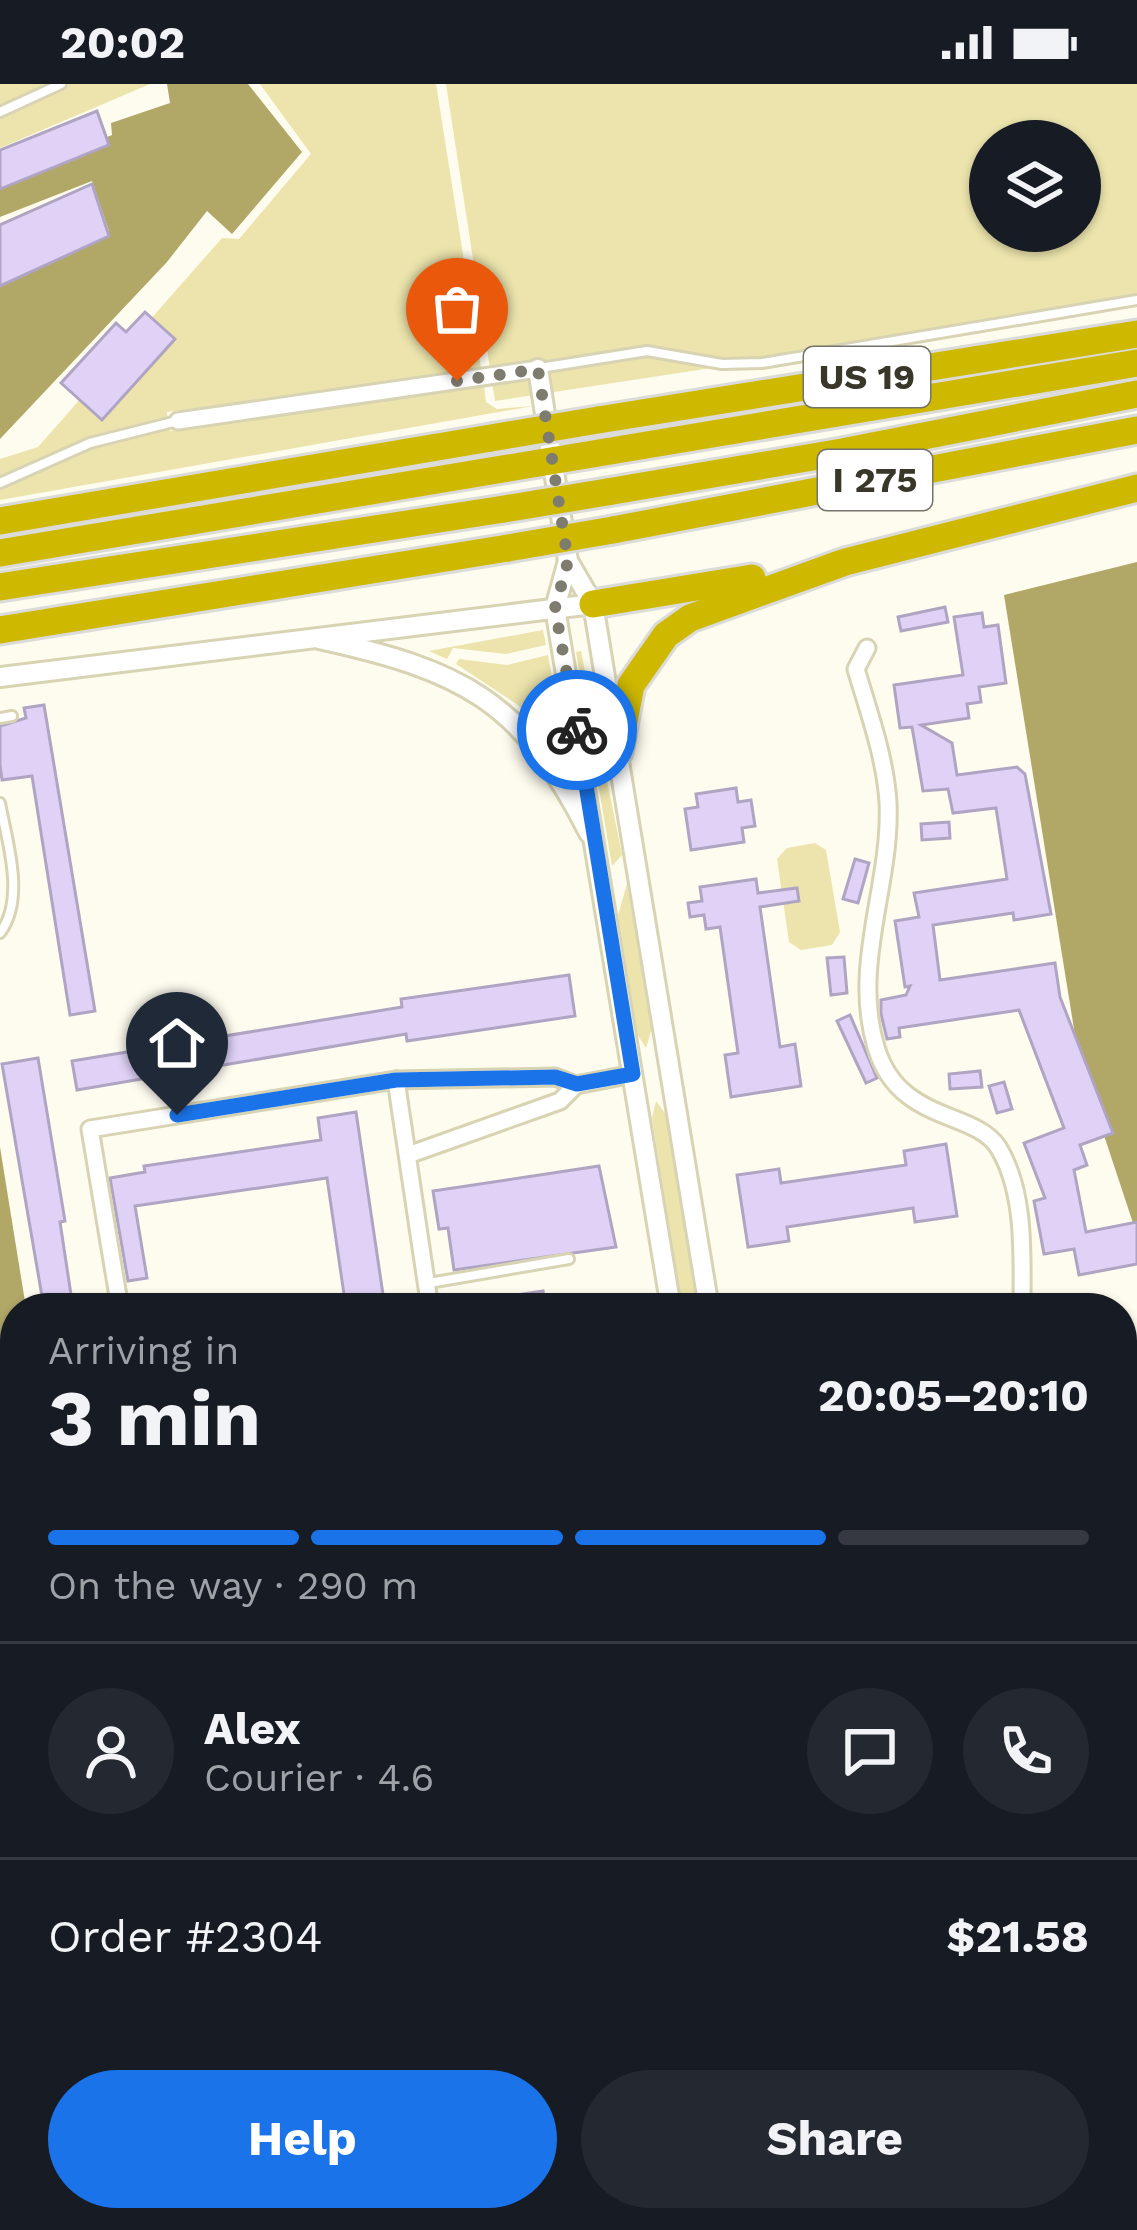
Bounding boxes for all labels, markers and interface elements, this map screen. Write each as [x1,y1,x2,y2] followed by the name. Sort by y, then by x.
[60,16,185,69] text: 20:02
[969,120,1101,252] map controls
[969,120,1101,252] button: layers
[406,258,508,381] pin
[424,276,490,342] icon: bag
[804,347,930,407] road number: US 19
[818,450,932,510] road number: I 275
[517,670,637,790] courier
[544,697,610,763] icon: bike
[126,992,228,1115] pin
[144,1010,210,1076] icon: home
[48,1328,239,1373] text: Arriving in
[818,1369,1089,1422] text: 20:05–20:10
[48,1372,261,1464] text: 3 min
[48,1563,418,1608] text: On the way · 290 m
[48,1688,174,1814] button: person
[807,1688,933,1814] button: chat
[963,1688,1089,1814] button: phone
[204,1702,301,1755] text: Alex
[204,1755,434,1800] text: Courier · 4.6
[48,1910,323,1963] text: Order #2304
[946,1910,1089,1963] text: $21.58
[48,2070,557,2208] button: Help
[581,2070,1089,2208] button: Share

